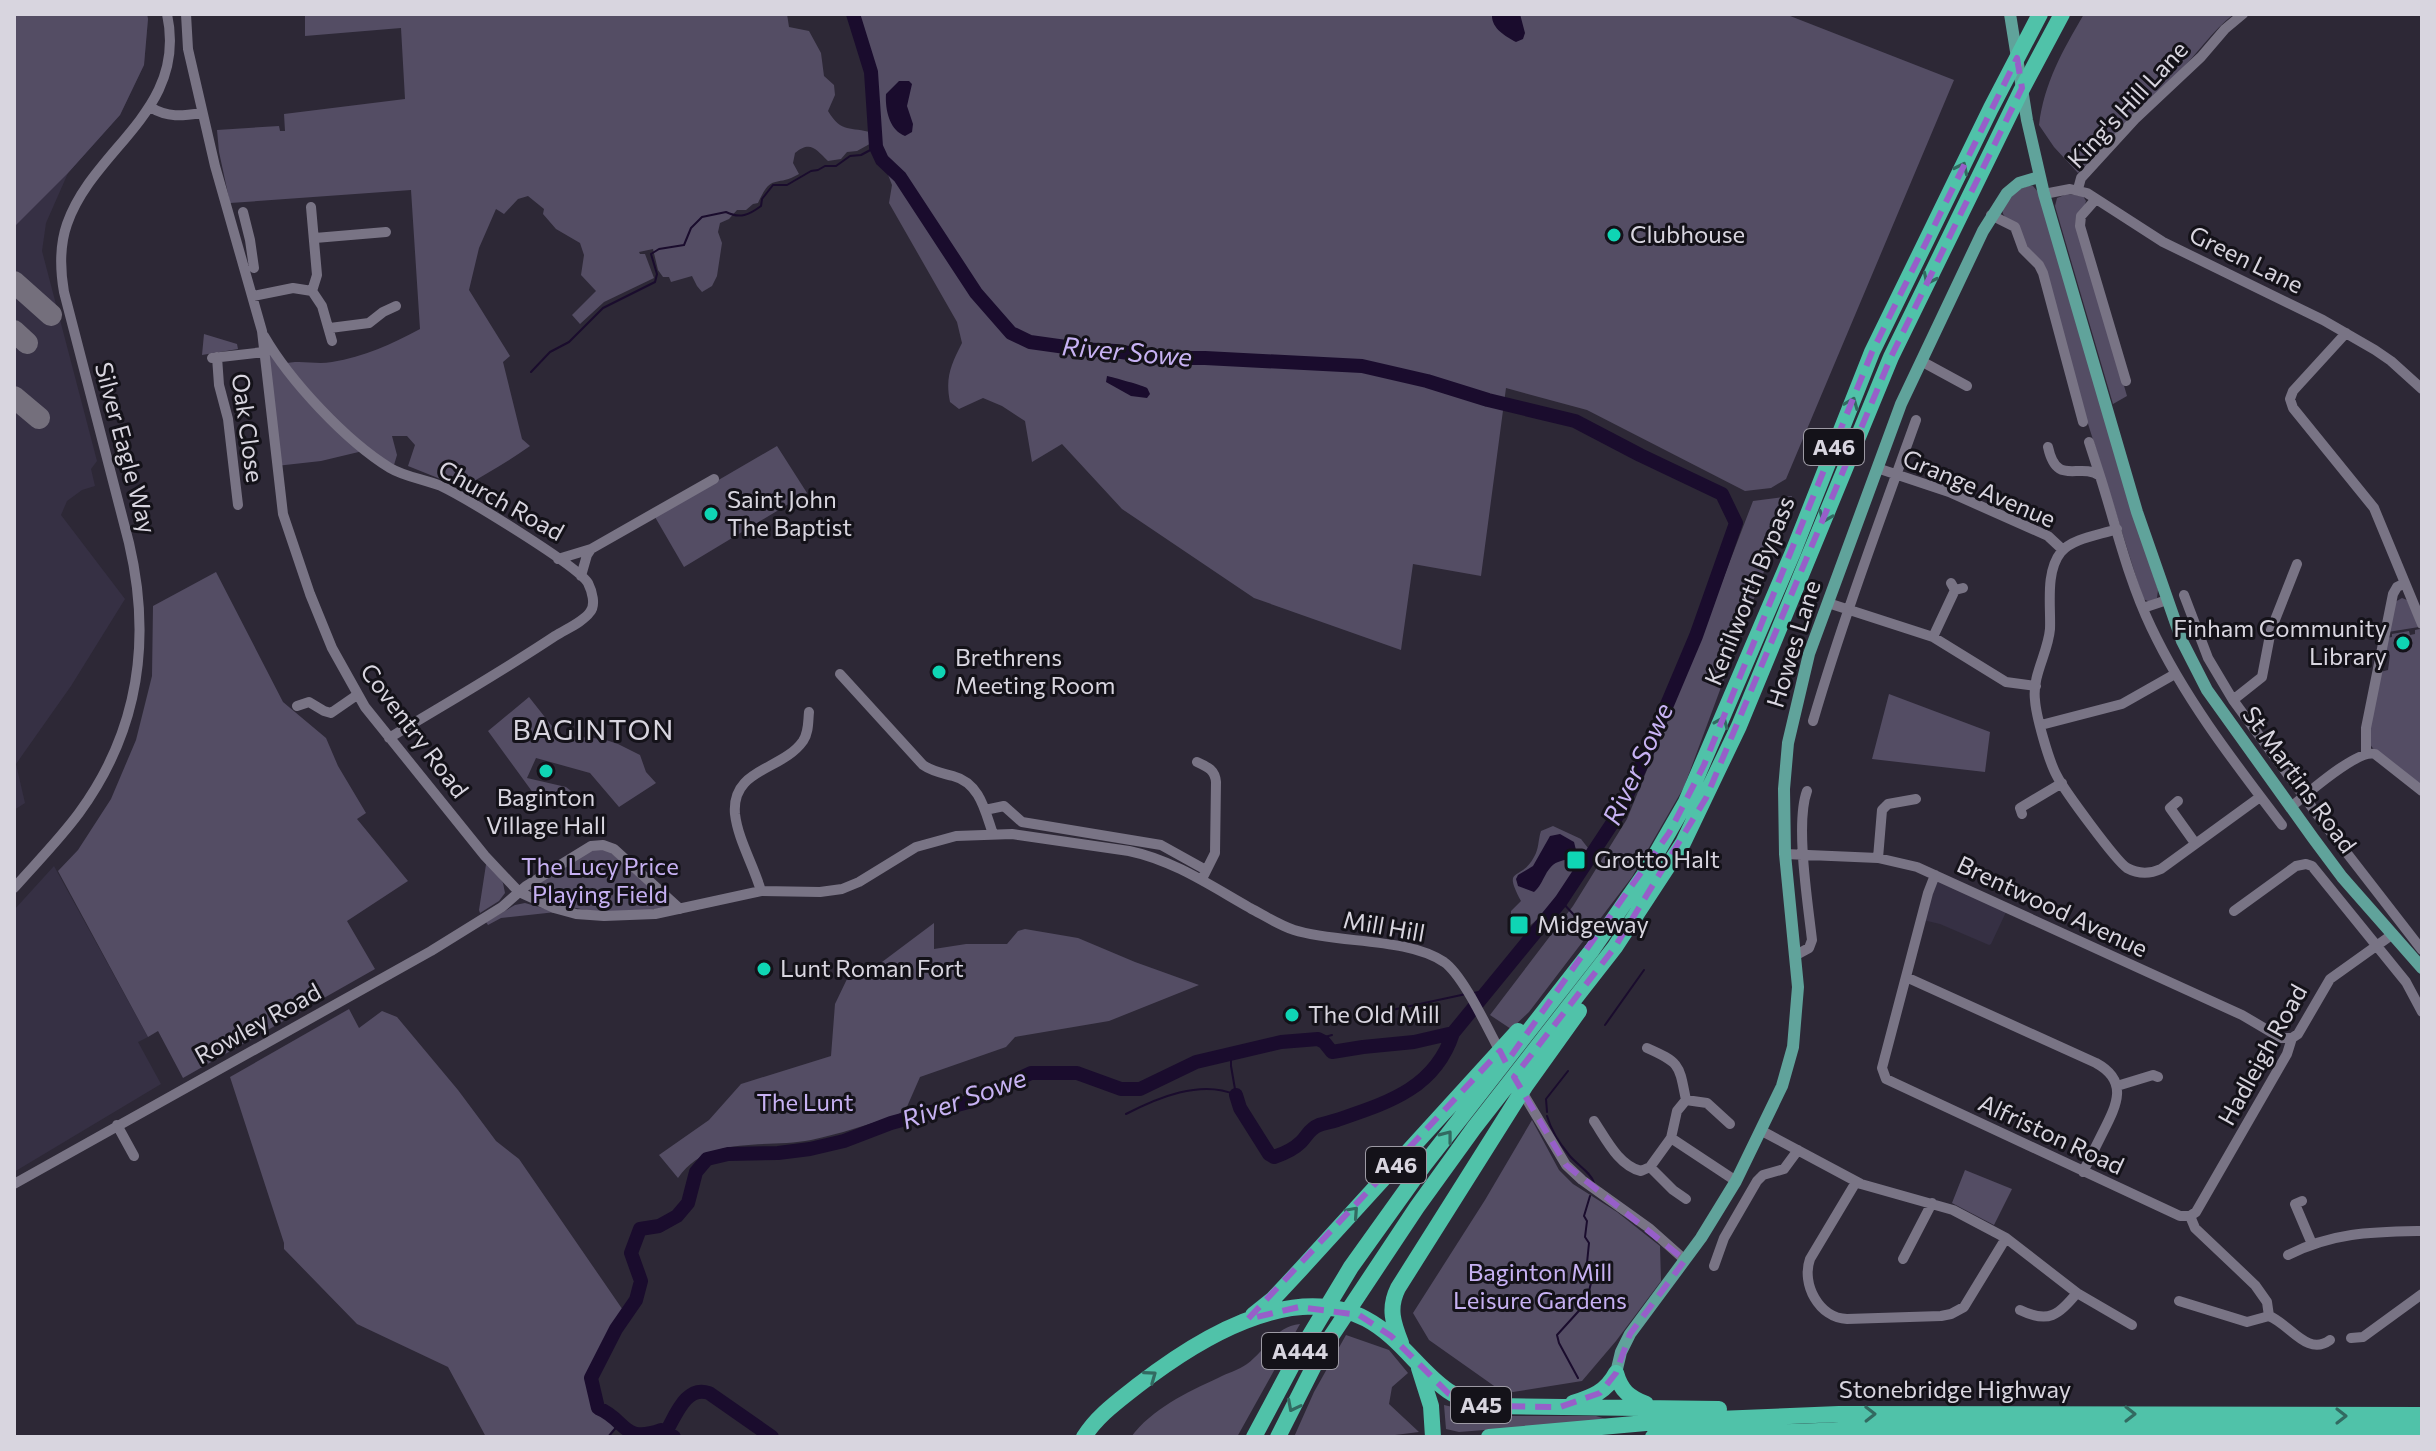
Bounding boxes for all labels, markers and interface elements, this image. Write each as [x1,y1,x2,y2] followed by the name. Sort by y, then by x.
[2061,34,2193,173] street label: King's Hill Lane
[1952,161,1967,176] one-way arrow
[1630,219,1745,248] place label: Clubhouse
[2185,219,2308,299] street label: Green Lane
[1605,226,1623,244] marker: Clubhouse
[1923,271,1938,286] one-way arrow
[1061,329,1194,372] water label: River Sowe
[90,359,163,536] street label: Silver Eagle Way
[226,371,270,484] street label: Oak Close
[1842,397,1858,411] one-way arrow
[1804,429,1864,465] road number: A46
[1899,442,2060,533] street label: Grange Avenue
[434,453,570,546] street label: Church Road
[727,484,852,541] place label: Saint John The Baptist
[1697,492,1800,689] street label: Kenilworth Bypass
[702,505,720,523] marker: Saint John The Baptist
[1818,510,1835,524] one-way arrow
[1759,576,1826,711] street label: Howes Lane
[2173,613,2387,670] place label: Finham Community Library
[2394,634,2412,652] marker: Finham Community Library
[955,642,1115,699] place label: Brethrens Meeting Room
[355,657,475,803] street label: Coventry Road
[930,663,948,681] marker: Brethrens Meeting Room
[1595,697,1678,829] water label: River Sowe
[2237,700,2363,858] street label: St Martins Road
[513,712,676,746] district label: BAGINTON
[1712,716,1728,730] one-way arrow
[537,762,555,780] marker: Baginton Village Hall
[486,782,606,839] place label: Baginton Village Hall
[1594,844,1720,873] place label: Grotto Halt
[1565,849,1587,871] marker: Grotto Halt
[1953,849,2153,962] street label: Brentwood Avenue
[521,851,679,908] park label: The Lucy Price Playing Field
[1341,904,1427,947] street label: Mill Hill
[1537,909,1649,938] place label: Midgeway
[1508,914,1530,936] marker: Midgeway
[780,953,964,982] place label: Lunt Roman Fort
[755,960,773,978] marker: Lunt Roman Fort
[189,976,325,1069] street label: Rowley Road
[2211,979,2312,1130] street label: Hadleigh Road
[1308,999,1440,1028] place label: The Old Mill
[1283,1006,1301,1024] marker: The Old Mill
[897,1061,1030,1134] water label: River Sowe
[756,1087,854,1116] park label: The Lunt
[1974,1087,2129,1180] street label: Alfriston Road
[1437,1130,1451,1145] one-way arrow
[1366,1147,1426,1183] road number: A46
[1344,1207,1359,1221] one-way arrow
[1453,1257,1627,1314] park label: Baginton Mill Leisure Gardens
[1262,1333,1338,1369] road number: A444
[1142,1371,1157,1386] one-way arrow
[1839,1374,2071,1403] street label: Stonebridge Highway
[1451,1387,1511,1423] road number: A45
[1288,1398,1303,1413] one-way arrow
[1864,1405,1877,1423] one-way arrow
[2124,1405,2137,1423] one-way arrow
[2335,1407,2348,1425] one-way arrow

